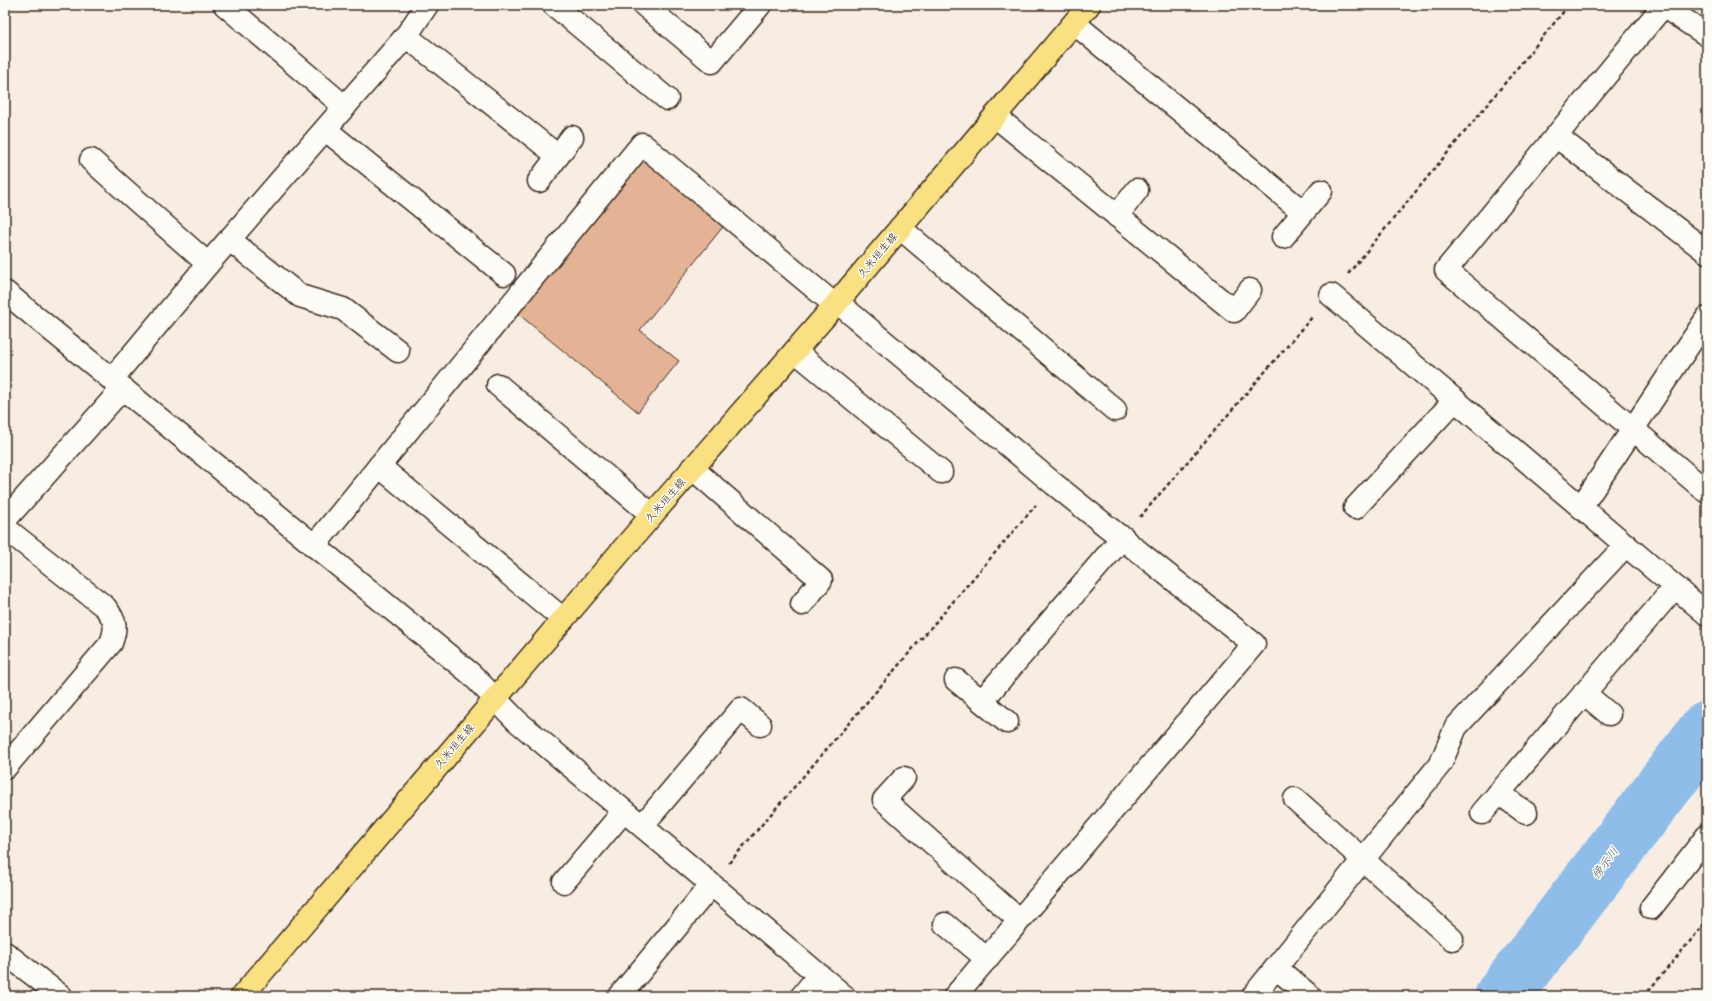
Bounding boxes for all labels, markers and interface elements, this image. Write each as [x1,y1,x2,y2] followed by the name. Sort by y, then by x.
[854,229,900,281] street label: 久米垣生線
[642,475,688,525] street label: 久米垣生線
[431,720,477,772] street label: 久米垣生線
[1588,844,1621,882] water label: 傍示川

